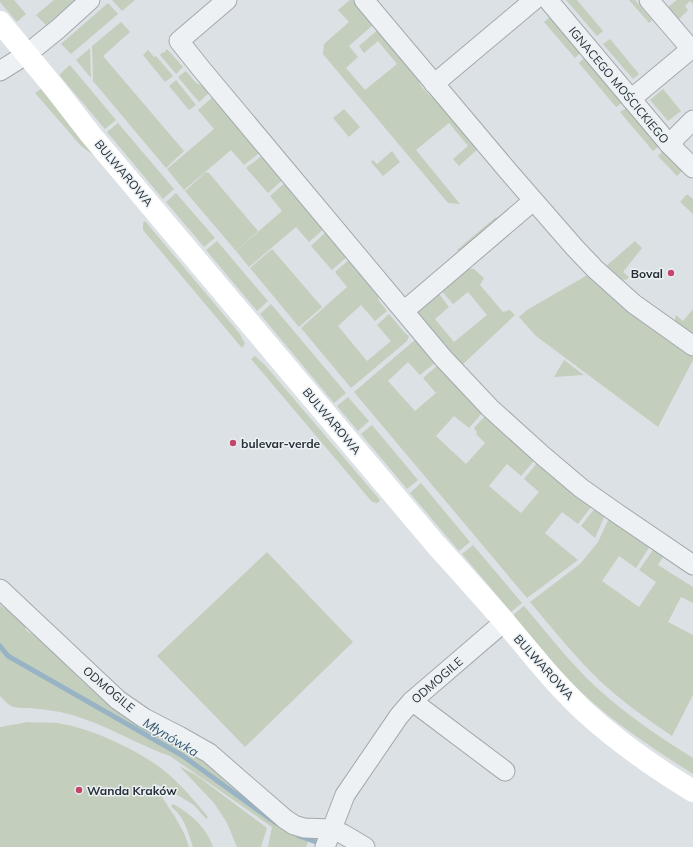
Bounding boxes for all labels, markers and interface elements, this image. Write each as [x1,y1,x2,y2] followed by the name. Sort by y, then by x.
[566,23,672,147] street label: IGNACEGO MOŚCICKIEGO
[92,137,156,210] street label: BULWAROWA
[631,266,663,281] place label: Boval
[666,268,676,278] marker: Boval
[300,385,364,458] street label: BULWAROWA
[241,436,321,451] place label: bulevar-verde
[228,438,238,448] marker: bulevar-verde
[511,631,577,703] street label: BULWAROWA
[408,654,466,706] street label: ODMOGILE
[80,663,138,715] street label: ODMOGILE
[140,714,202,760] water label: Młynówka
[87,783,177,798] place label: Wanda Kraków
[74,785,84,795] marker: Wanda Kraków

